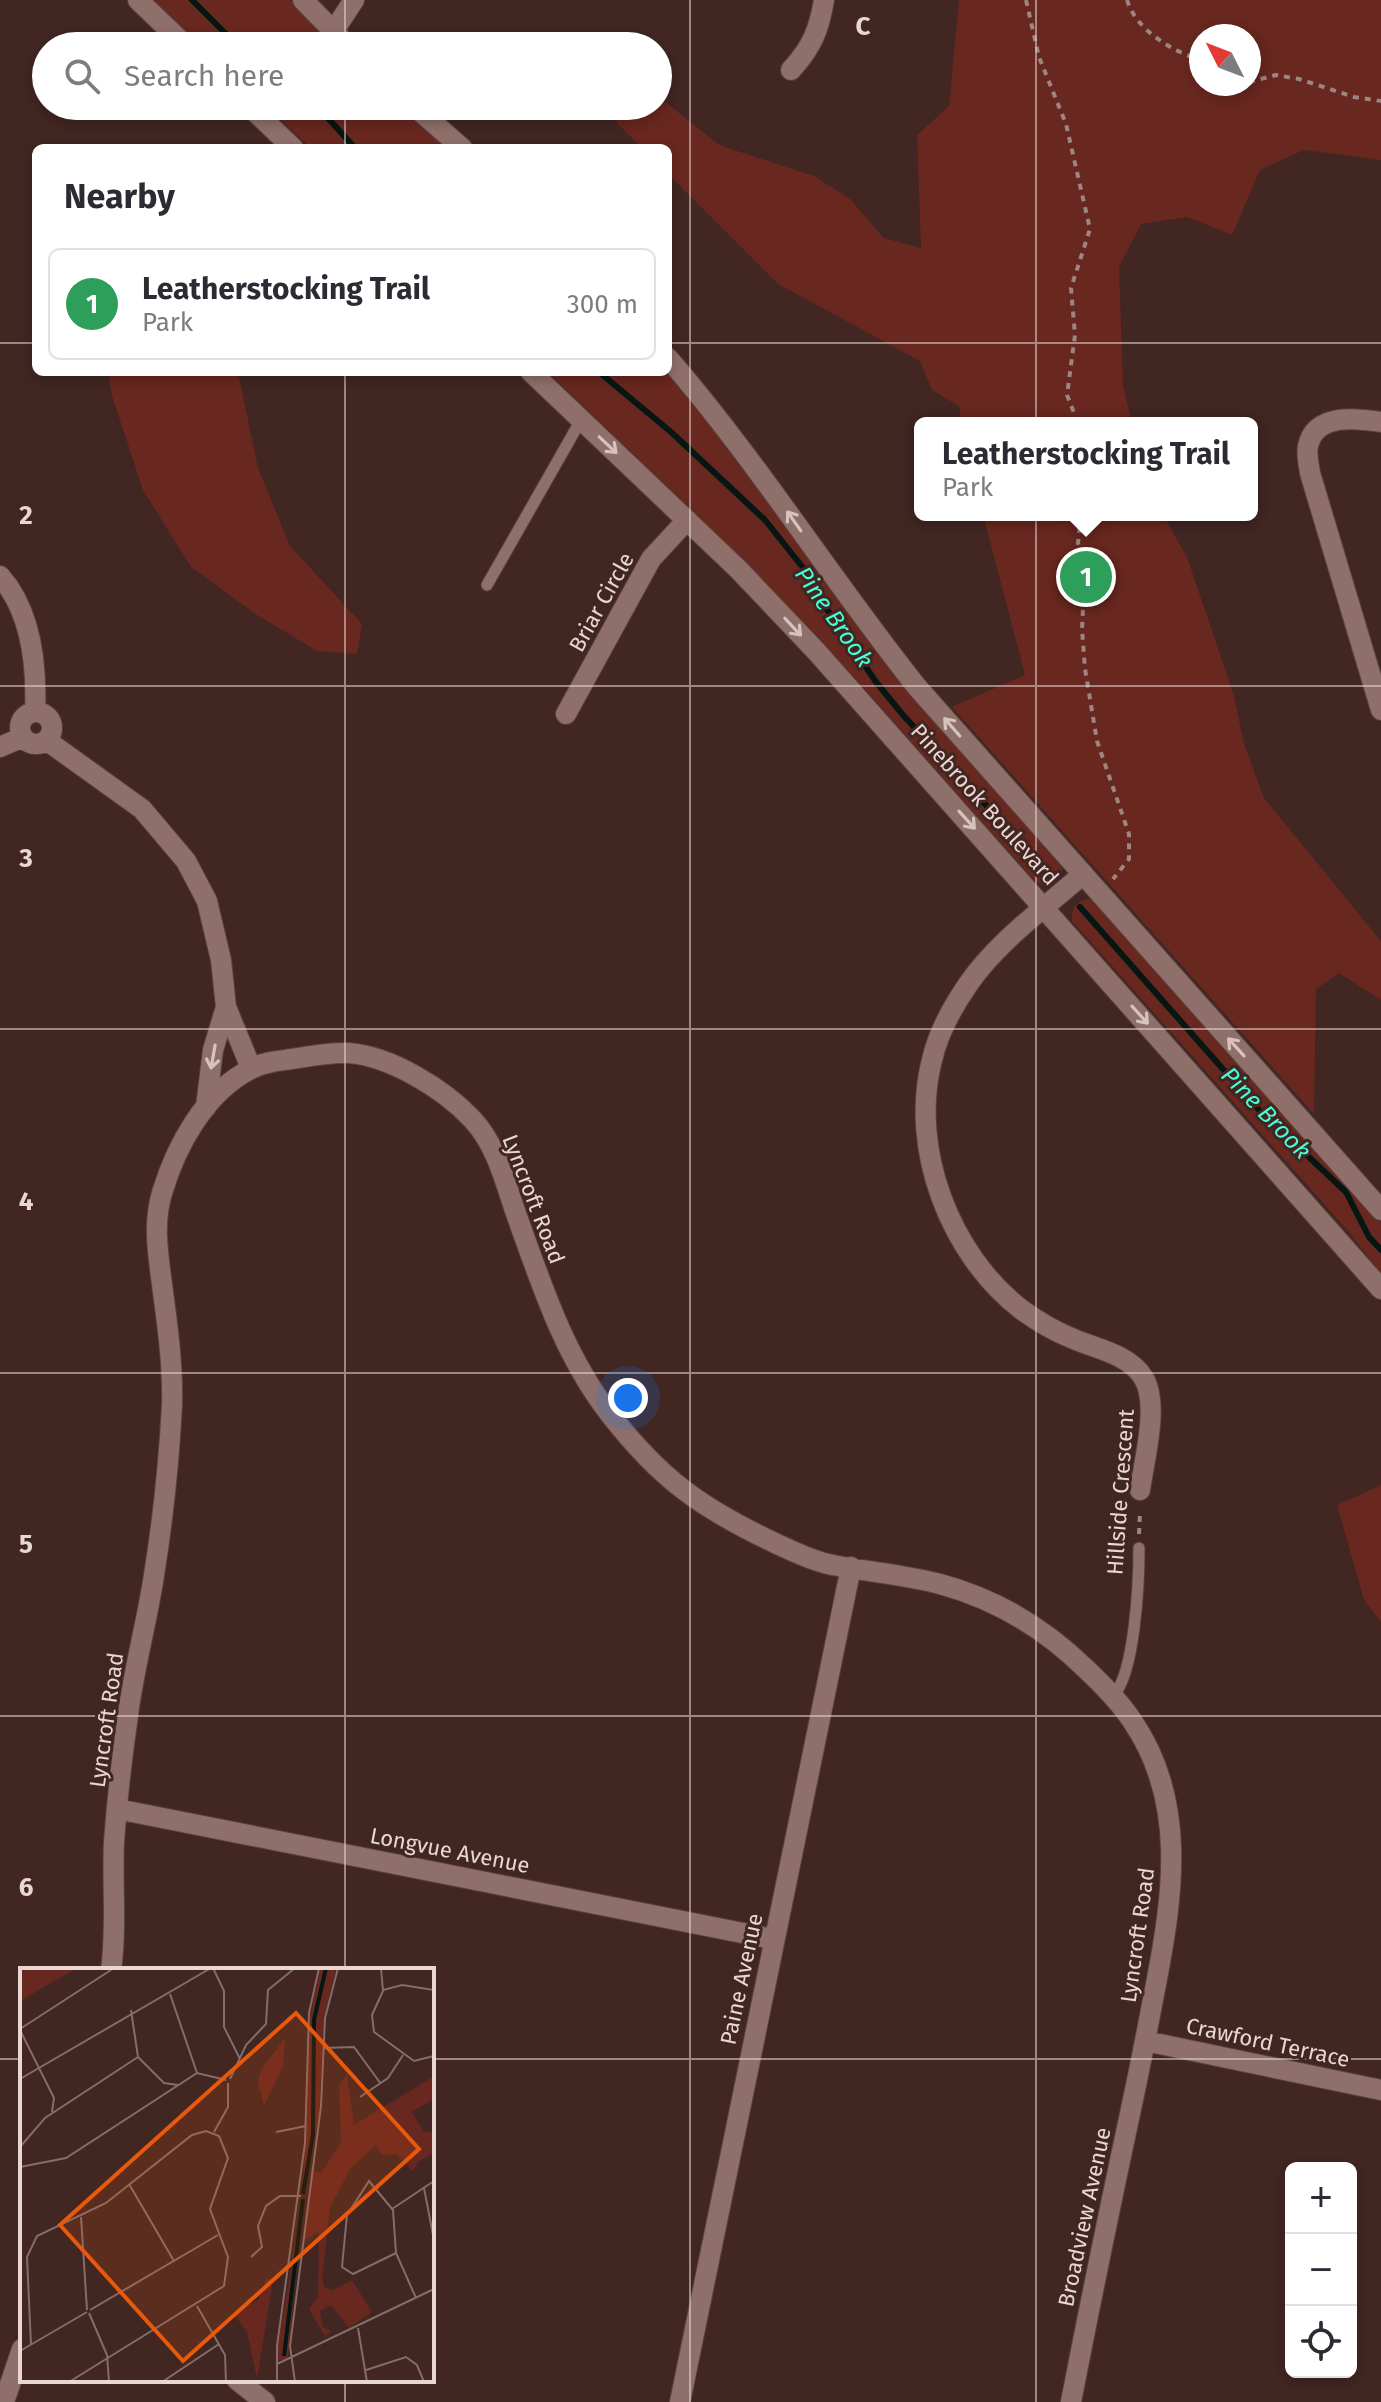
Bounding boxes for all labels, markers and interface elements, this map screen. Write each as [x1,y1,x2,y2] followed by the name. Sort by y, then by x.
[856,11,871,42] text: C
[1189,24,1261,96] north arrow
[32,32,672,120] search box
[60,54,104,98] icon: search
[124,58,284,94] text: Search here
[64,176,175,217] text: Nearby
[142,271,430,307] text: Leatherstocking Trail
[86,289,98,320] text: 1
[567,289,638,320] text: 300 m
[142,307,193,338] text: Park
[914,417,1258,521] popup
[597,435,617,453] one-way arrow
[942,436,1230,472] text: Leatherstocking Trail
[942,472,993,503] text: Park
[19,500,33,531] text: 2
[786,510,802,532] one-way arrow
[1060,547,1112,607] pin: 1
[563,548,640,657] street label: Briar Circle
[789,561,879,673] water label: Pine Brook
[784,617,803,637] one-way arrow
[905,718,1064,891] street label: Pinebrook Boulevard
[943,718,961,738] one-way arrow
[957,810,975,830] one-way arrow
[18,843,33,874] text: 3
[1130,1004,1148,1024] one-way arrow
[1227,1037,1246,1057] one-way arrow
[204,1043,219,1069] one-way arrow
[1215,1061,1317,1165] water label: Pine Brook
[497,1131,571,1268] street label: Lyncroft Road
[19,1186,34,1217] text: 4
[608,1378,648,1418] your location
[1101,1408,1140,1576] street label: Hillside Crescent
[19,1529,33,1560] text: 5
[84,1651,129,1789] street label: Lyncroft Road
[368,1822,532,1879] street label: Longvue Avenue
[1115,1866,1160,2004] street label: Lyncroft Road
[19,1872,34,1903] text: 6
[714,1911,769,2047] street label: Paine Avenue
[20,1968,434,2382] inset map
[1184,2012,1352,2073] street label: Crawford Terrace
[1052,2125,1117,2309] street label: Broadview Avenue
[1285,2162,1357,2378] map controls
[1285,2162,1357,2234] button: +
[1285,2234,1357,2306] button: −
[1285,2306,1357,2378] button: locate

